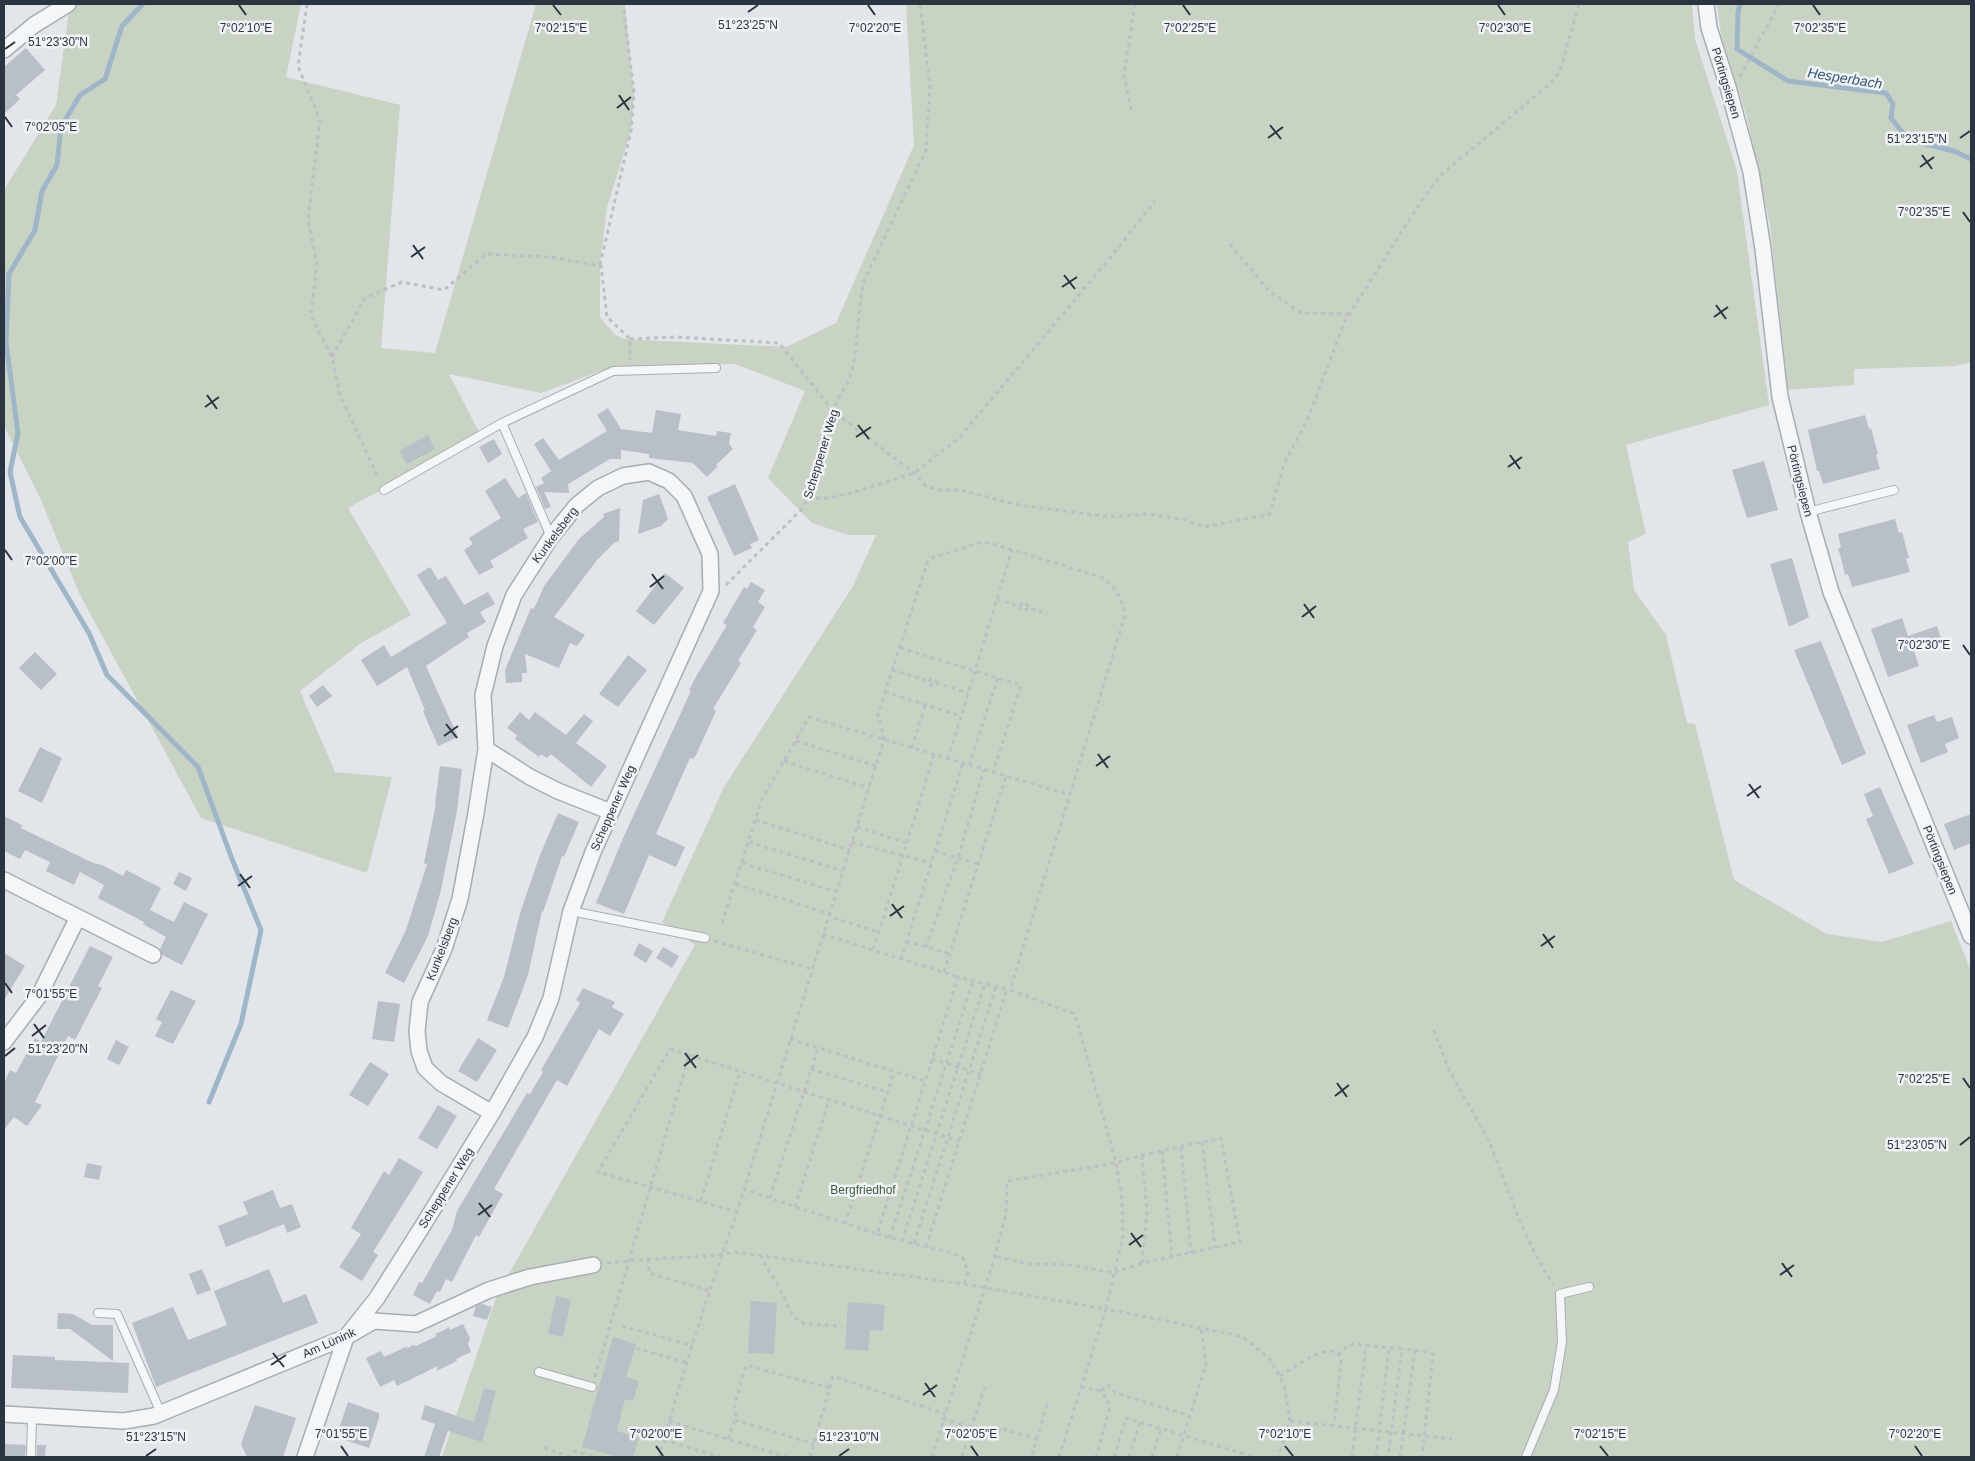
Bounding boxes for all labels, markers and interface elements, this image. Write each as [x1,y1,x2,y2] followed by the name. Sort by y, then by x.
[718,18,778,32] text: 51°23'25"N
[220,21,272,35] text: 7°02'10"E
[535,21,587,35] text: 7°02'15"E
[849,21,901,35] text: 7°02'20"E
[1164,21,1216,35] text: 7°02'25"E
[1479,21,1531,35] text: 7°02'30"E
[1794,21,1846,35] text: 7°02'35"E
[28,35,88,49] text: 51°23'30"N
[1709,46,1743,120] street label: Pörtingsiepen
[1806,64,1884,92] water label: Hesperbach
[25,120,77,134] text: 7°02'05"E
[1887,132,1947,146] text: 51°23'15"N
[1898,205,1950,219] text: 7°02'35"E
[801,408,841,500] street label: Scheppener Weg
[1784,444,1816,518] street label: Pörtingsiepen
[529,504,581,566] street label: Kunkelsberg
[25,554,77,568] text: 7°02'00"E
[1898,638,1950,652] text: 7°02'30"E
[588,763,638,853] street label: Scheppener Weg
[1920,823,1960,897] street label: Pörtingsiepen
[424,915,460,983] street label: Kunkelsberg
[25,987,77,1001] text: 7°01'55"E
[28,1042,88,1056] text: 51°23'20"N
[1898,1072,1950,1086] text: 7°02'25"E
[1887,1138,1947,1152] text: 51°23'05"N
[416,1145,476,1231] street label: Scheppener Weg
[830,1183,896,1197] park label: Bergfriedhof
[300,1325,359,1361] street label: Am Lünink
[315,1427,367,1441] text: 7°01'55"E
[630,1427,682,1441] text: 7°02'00"E
[945,1427,997,1441] text: 7°02'05"E
[1259,1427,1311,1441] text: 7°02'10"E
[1574,1427,1626,1441] text: 7°02'15"E
[1889,1427,1941,1441] text: 7°02'20"E
[126,1430,186,1444] text: 51°23'15"N
[819,1430,879,1444] text: 51°23'10"N

